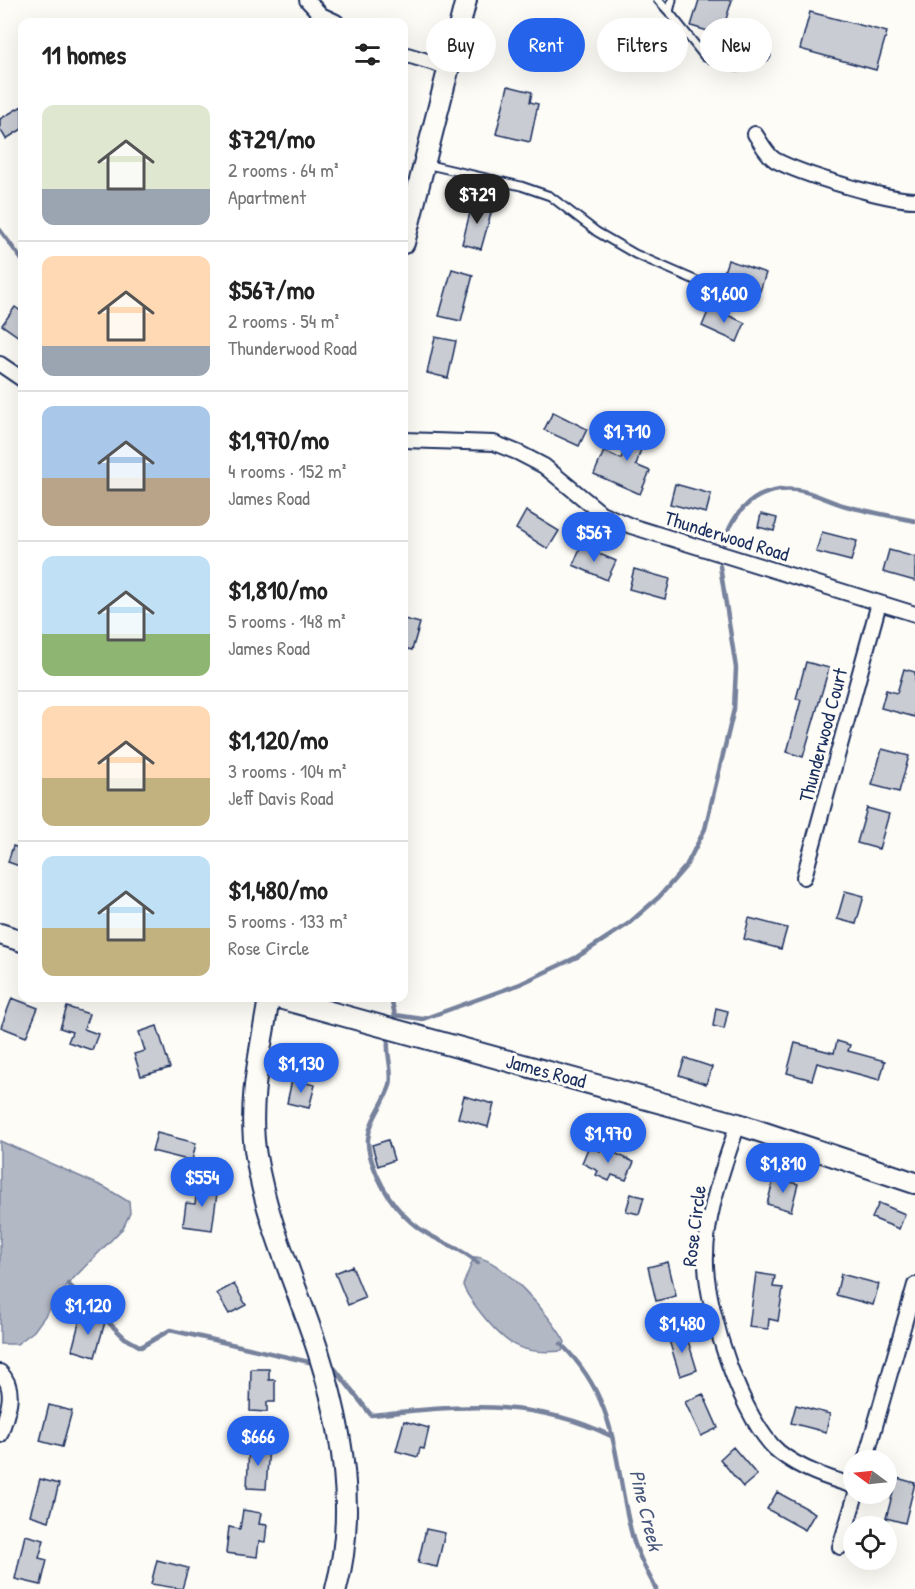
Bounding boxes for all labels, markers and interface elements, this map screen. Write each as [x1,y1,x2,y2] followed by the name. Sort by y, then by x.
[426,18,496,72] chip: Buy
[508,18,585,72] chip: Rent
[597,18,688,72] chip: Filters
[700,18,772,72] chip: New
[42,37,126,72] text: 11 homes
[351,38,384,71] icon: filters
[228,121,315,156] text: $729/mo
[90,129,162,201] icon: home
[228,156,339,183] text: 2 rooms · 64 m²
[441,174,513,225] pin: $729
[459,180,495,207] text: $729
[228,183,306,210] text: Apartment
[228,272,315,307] text: $567/mo
[675,273,773,324] pin: $1,600
[700,279,748,306] text: $1,600
[90,280,162,352] icon: home
[228,307,339,334] text: 2 rooms · 54 m²
[228,334,357,361] text: Thunderwood Road
[578,411,676,462] pin: $1,710
[603,417,651,444] text: $1,710
[228,422,329,457] text: $1,970/mo
[90,430,162,502] icon: home
[228,457,346,484] text: 4 rooms · 152 m²
[228,484,310,511] text: James Road
[662,504,793,567] street label: Thunderwood Road
[558,512,630,563] pin: $567
[576,518,612,545] text: $567
[228,572,327,607] text: $1,810/mo
[90,580,162,652] icon: home
[228,607,346,634] text: 5 rooms · 148 m²
[228,634,310,661] text: James Road
[792,664,854,805] street label: Thunderwood Court
[228,722,328,757] text: $1,120/mo
[90,730,162,802] icon: home
[228,757,346,784] text: 3 rooms · 104 m²
[228,784,333,811] text: Jeff Davis Road
[228,872,328,907] text: $1,480/mo
[90,880,162,952] icon: home
[228,907,347,934] text: 5 rooms · 133 m²
[228,934,310,961] text: Rose Circle
[252,1043,350,1094] pin: $1,130
[503,1047,589,1094] street label: James Road
[278,1049,324,1076] text: $1,130
[559,1113,657,1164] pin: $1,970
[584,1119,632,1146] text: $1,970
[734,1143,832,1194] pin: $1,810
[760,1149,806,1176] text: $1,810
[166,1157,238,1208] pin: $554
[185,1163,219,1190] text: $554
[675,1184,712,1268] street label: Rose Circle
[39,1285,137,1336] pin: $1,120
[64,1291,112,1318] text: $1,120
[633,1303,731,1354] pin: $1,480
[659,1309,705,1336] text: $1,480
[222,1416,294,1467] pin: $666
[241,1422,275,1449] text: $666
[843,1450,897,1504] north arrow
[843,1450,897,1570] map controls
[622,1466,671,1556] water label: Pine Creek
[843,1516,897,1570] button: locate

